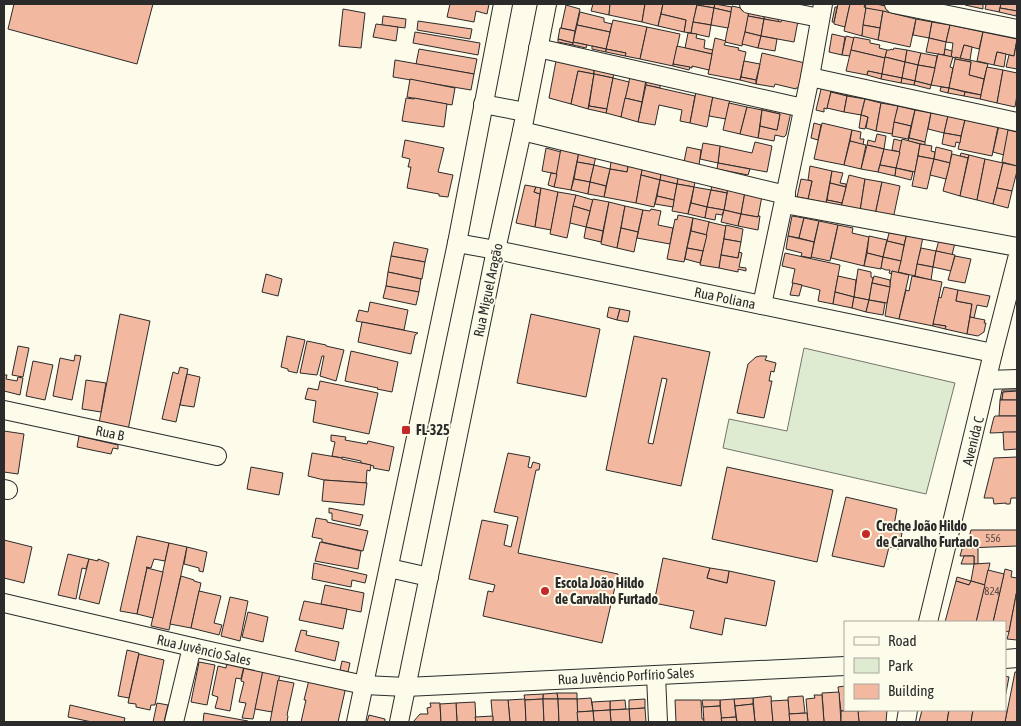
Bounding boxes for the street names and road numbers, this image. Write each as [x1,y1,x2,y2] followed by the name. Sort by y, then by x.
[470,242,506,338] street label: Rua Miguel Aragão
[693,284,757,312] street label: Rua Poliana
[959,414,987,467] street label: Avenida C
[94,422,126,444] street label: Rua B
[155,631,253,669] street label: Rua Juvêncio Sales
[557,664,695,688] street label: Rua Juvêncio Porfírio Sales

